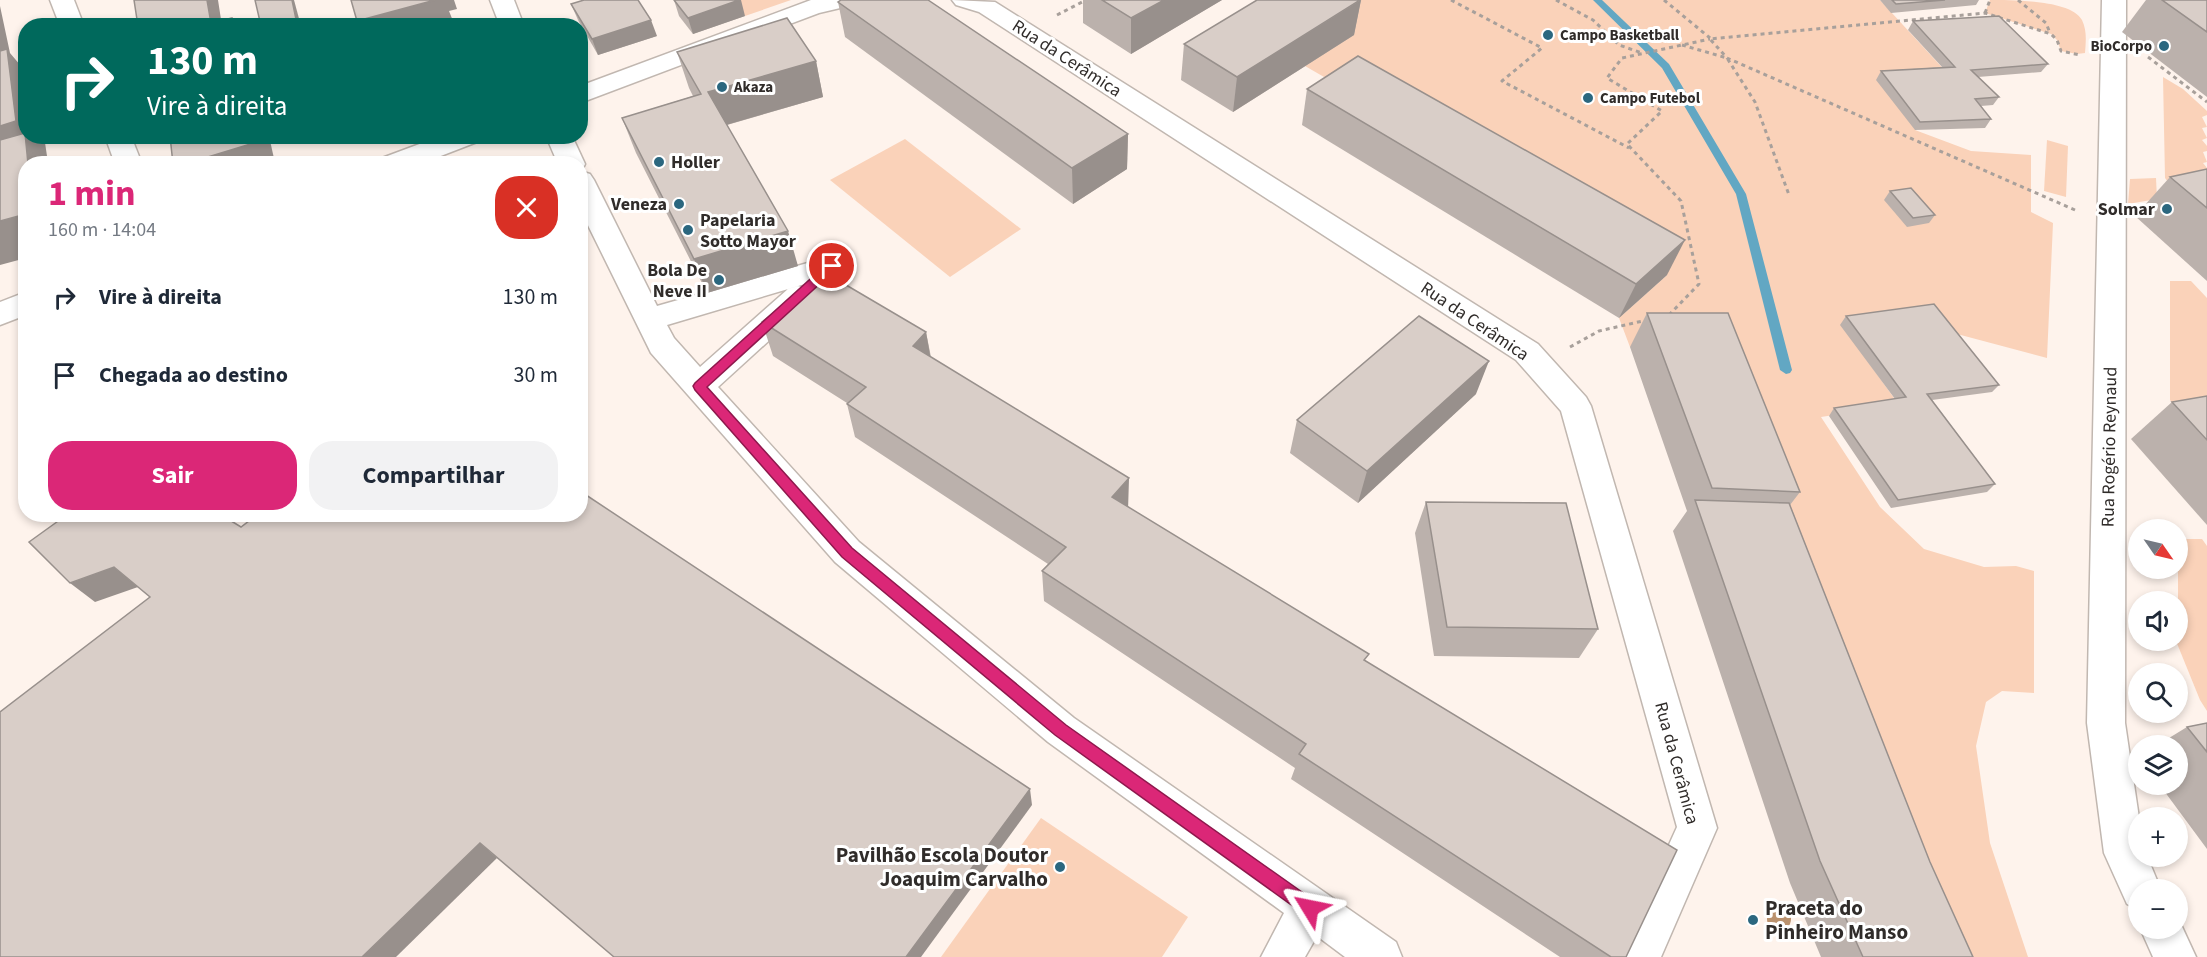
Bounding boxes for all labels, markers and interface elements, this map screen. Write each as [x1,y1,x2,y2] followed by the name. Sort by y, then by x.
[1007,14,1126,103] street label: Rua da Cerâmica
[1560,25,1680,46] place label: Campo Basketball
[1541,28,1555,42] marker: Campo Basketball
[147,31,258,91] text: 130 m
[2091,36,2152,57] place label: BioCorpo
[2157,39,2171,53] marker: BioCorpo
[48,42,126,120] icon: right
[733,77,773,98] place label: Akaza
[715,80,729,94] marker: Akaza
[147,87,287,126] text: Vire à direita
[1600,88,1701,109] place label: Campo Futebol
[1581,91,1595,105] marker: Campo Futebol
[671,150,721,175] place label: Holler
[652,155,666,169] marker: Holler
[48,168,136,219] text: 1 min
[495,176,558,239] button: close
[610,192,667,217] place label: Veneza
[672,197,686,211] marker: Veneza
[2098,197,2156,222] place label: Solmar
[2160,202,2174,216] marker: Solmar
[700,208,797,254] place label: Papelaria Sotto Mayor
[48,216,156,244] text: 160 m · 14:04
[681,223,695,237] marker: Papelaria Sotto Mayor
[806,240,857,291] pin
[815,249,848,282] icon: arrive
[647,258,707,304] place label: Bola De Neve II
[712,273,726,287] marker: Bola De Neve II
[1416,276,1534,367] street label: Rua da Cerâmica
[48,281,81,314] icon: right
[99,281,222,313] text: Vire à direita
[503,281,558,313] text: 130 m
[48,359,81,392] icon: arrive
[99,359,288,391] text: Chegada ao destino
[513,359,558,391] text: 30 m
[2096,367,2123,527] street label: Rua Rogério Reynaud
[48,441,297,510] button: Sair
[309,441,558,510] button: Compartilhar
[2128,519,2188,579] north arrow
[2128,519,2188,939] map controls
[2128,591,2188,651] button: sound
[2128,663,2188,723] button: search
[1648,699,1705,827] street label: Rua da Cerâmica
[2128,735,2188,795] button: layers
[2128,807,2188,867] button: +
[836,840,1049,894] place label: Pavilhão Escola Doutor Joaquim Carvalho
[1053,860,1067,874] marker: Pavilhão Escola Doutor Joaquim Carvalho
[1278,876,1342,940] position arrow
[2128,879,2188,939] button: −
[1765,893,1908,947] place label: Praceta do Pinheiro Manso
[1746,913,1760,927] marker: Praceta do Pinheiro Manso

